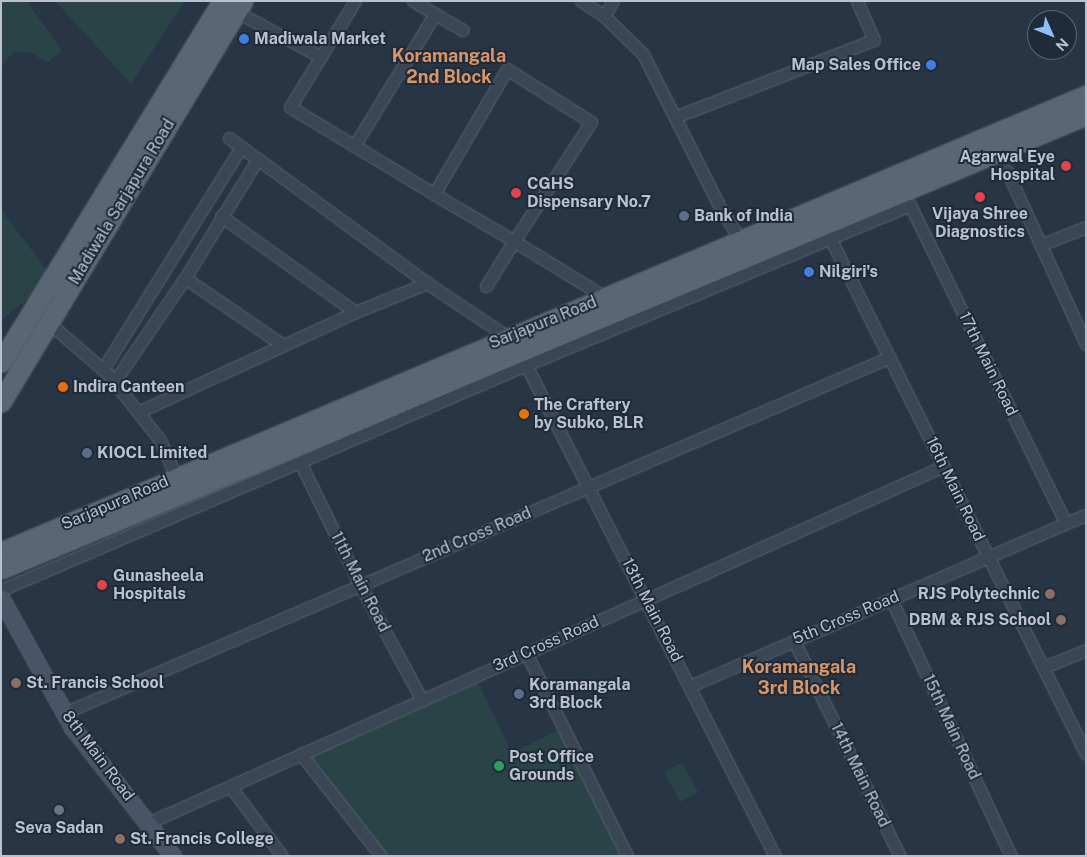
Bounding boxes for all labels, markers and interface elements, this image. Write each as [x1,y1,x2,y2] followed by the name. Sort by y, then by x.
[1027,10,1077,60] north arrow
[254,29,386,49] place label: Madiwala Market
[238,33,250,45] marker: Madiwala Market
[1053,35,1072,54] text: N
[392,46,506,88] district label: Koramangala 2nd Block
[791,55,921,75] place label: Map Sales Office
[925,59,937,71] marker: Map Sales Office
[65,116,179,288] street label: Madiwala Sarjapura Road
[960,147,1055,185] place label: Agarwal Eye Hospital
[1059,159,1073,173] marker: Agarwal Eye Hospital
[527,174,651,212] place label: CGHS Dispensary No.7
[509,186,523,200] marker: CGHS Dispensary No.7
[974,191,986,203] marker: Vijaya Shree Diagnostics
[932,204,1028,242] place label: Vijaya Shree Diagnostics
[694,206,793,226] place label: Bank of India
[678,210,690,222] marker: Bank of India
[819,262,878,282] place label: Nilgiri's
[803,266,815,278] marker: Nilgiri's
[486,293,600,353] street label: Sarjapura Road
[954,309,1022,419] street label: 17th Main Road
[73,377,184,397] place label: Indira Canteen
[57,381,69,393] marker: Indira Canteen
[534,395,644,433] place label: The Craftery by Subko, BLR
[518,408,530,420] marker: The Craftery by Subko, BLR
[921,434,989,544] street label: 16th Main Road
[97,443,207,463] place label: KIOCL Limited
[81,447,93,459] marker: KIOCL Limited
[59,472,171,534] street label: Sarjapura Road
[420,503,534,567] street label: 2nd Cross Road
[326,528,394,636] street label: 11th Main Road
[618,555,686,665] street label: 13th Main Road
[113,566,204,604] place label: Gunasheela Hospitals
[95,578,109,592] marker: Gunasheela Hospitals
[918,584,1040,604] place label: RJS Polytechnic
[790,587,902,649] street label: 5th Cross Road
[1044,588,1056,600] marker: RJS Polytechnic
[909,610,1051,630] place label: DBM & RJS School
[490,612,602,676] street label: 3rd Cross Road
[1055,614,1067,626] marker: DBM & RJS School
[742,657,856,700] district label: Koramangala 3rd Block
[918,671,984,783] street label: 15th Main Road
[26,673,164,693] place label: St. Francis School
[529,675,631,713] place label: Koramangala 3rd Block
[10,677,22,689] marker: St. Francis School
[513,688,525,700] marker: Koramangala 3rd Block
[58,707,138,805] street label: 8th Main Road
[826,720,894,830] street label: 14th Main Road
[509,747,594,785] place label: Post Office Grounds
[493,760,505,772] marker: Post Office Grounds
[53,804,65,816] marker: Seva Sadan
[15,818,103,838] place label: Seva Sadan
[130,829,274,849] place label: St. Francis College
[114,833,126,845] marker: St. Francis College

